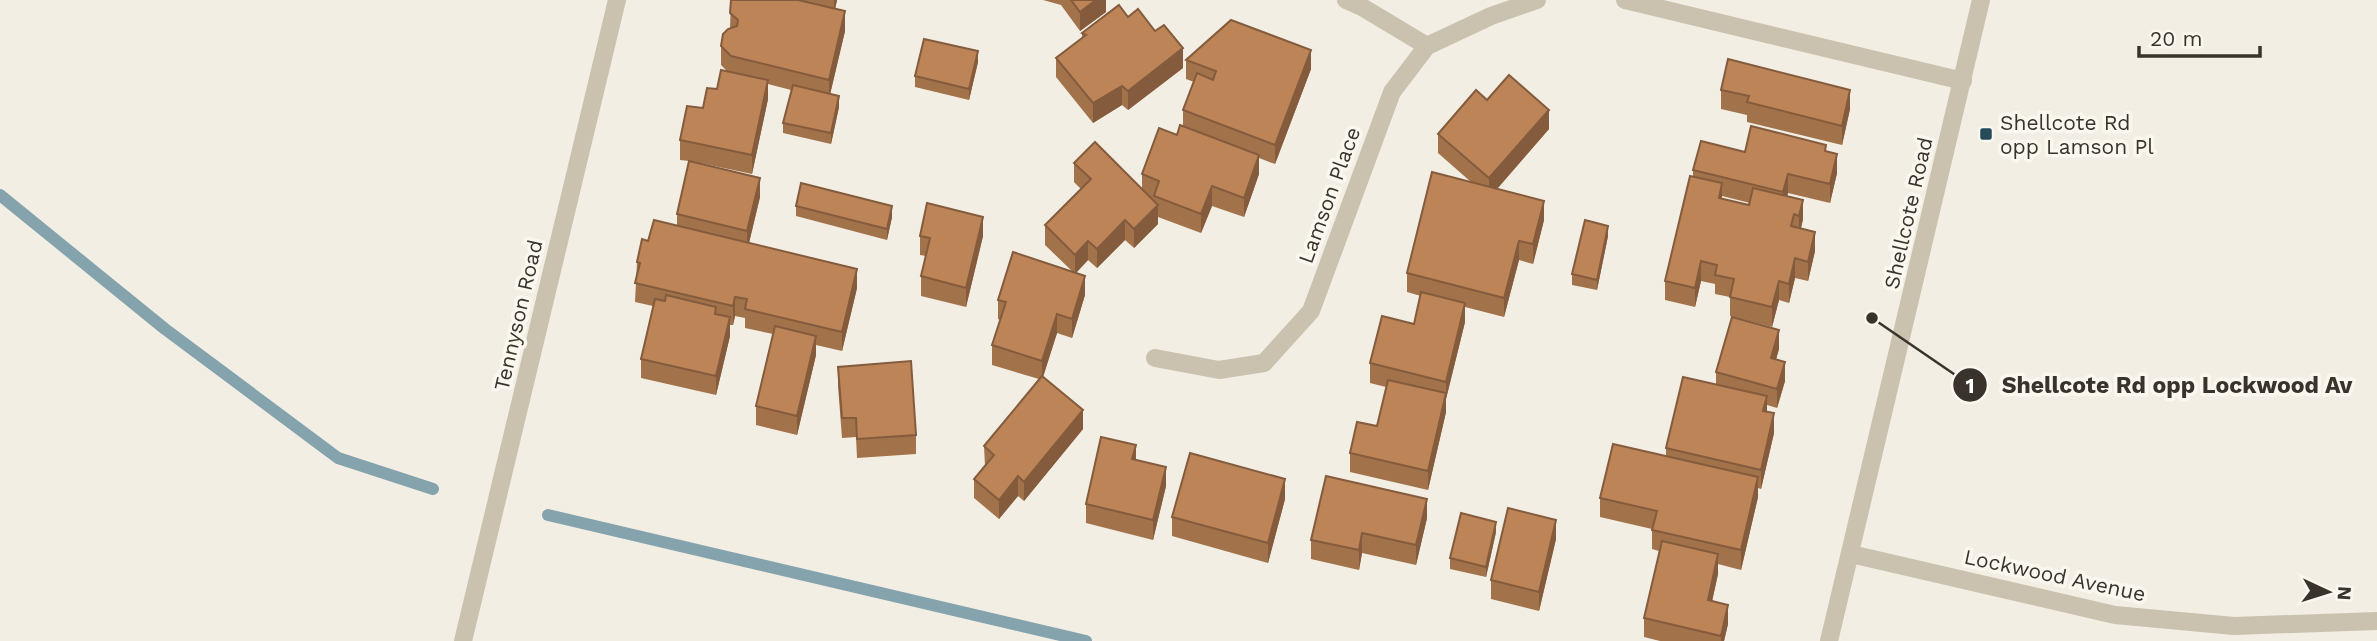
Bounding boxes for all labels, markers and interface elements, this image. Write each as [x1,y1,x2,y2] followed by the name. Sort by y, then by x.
[2139,14,2260,58] scale bar
[2150,26,2202,51] text: 20 m
[2000,110,2154,159] place label: Shellcote Rd opp Lamson Pl
[1293,123,1365,267] street label: Lamson Place
[1978,126,1994,142] marker: Shellcote Rd opp Lamson Pl
[1878,135,1938,291] street label: Shellcote Road
[489,237,547,393] street label: Tennyson Road
[1952,363,2366,407] callout: Shellcote Rd opp Lockwood Av
[2002,372,2352,399] text: Shellcote Rd opp Lockwood Av
[1965,373,1975,398] text: 1
[1962,544,2148,606] street label: Lockwood Avenue
[2293,557,2363,627] north arrow
[2332,585,2356,601] text: N

